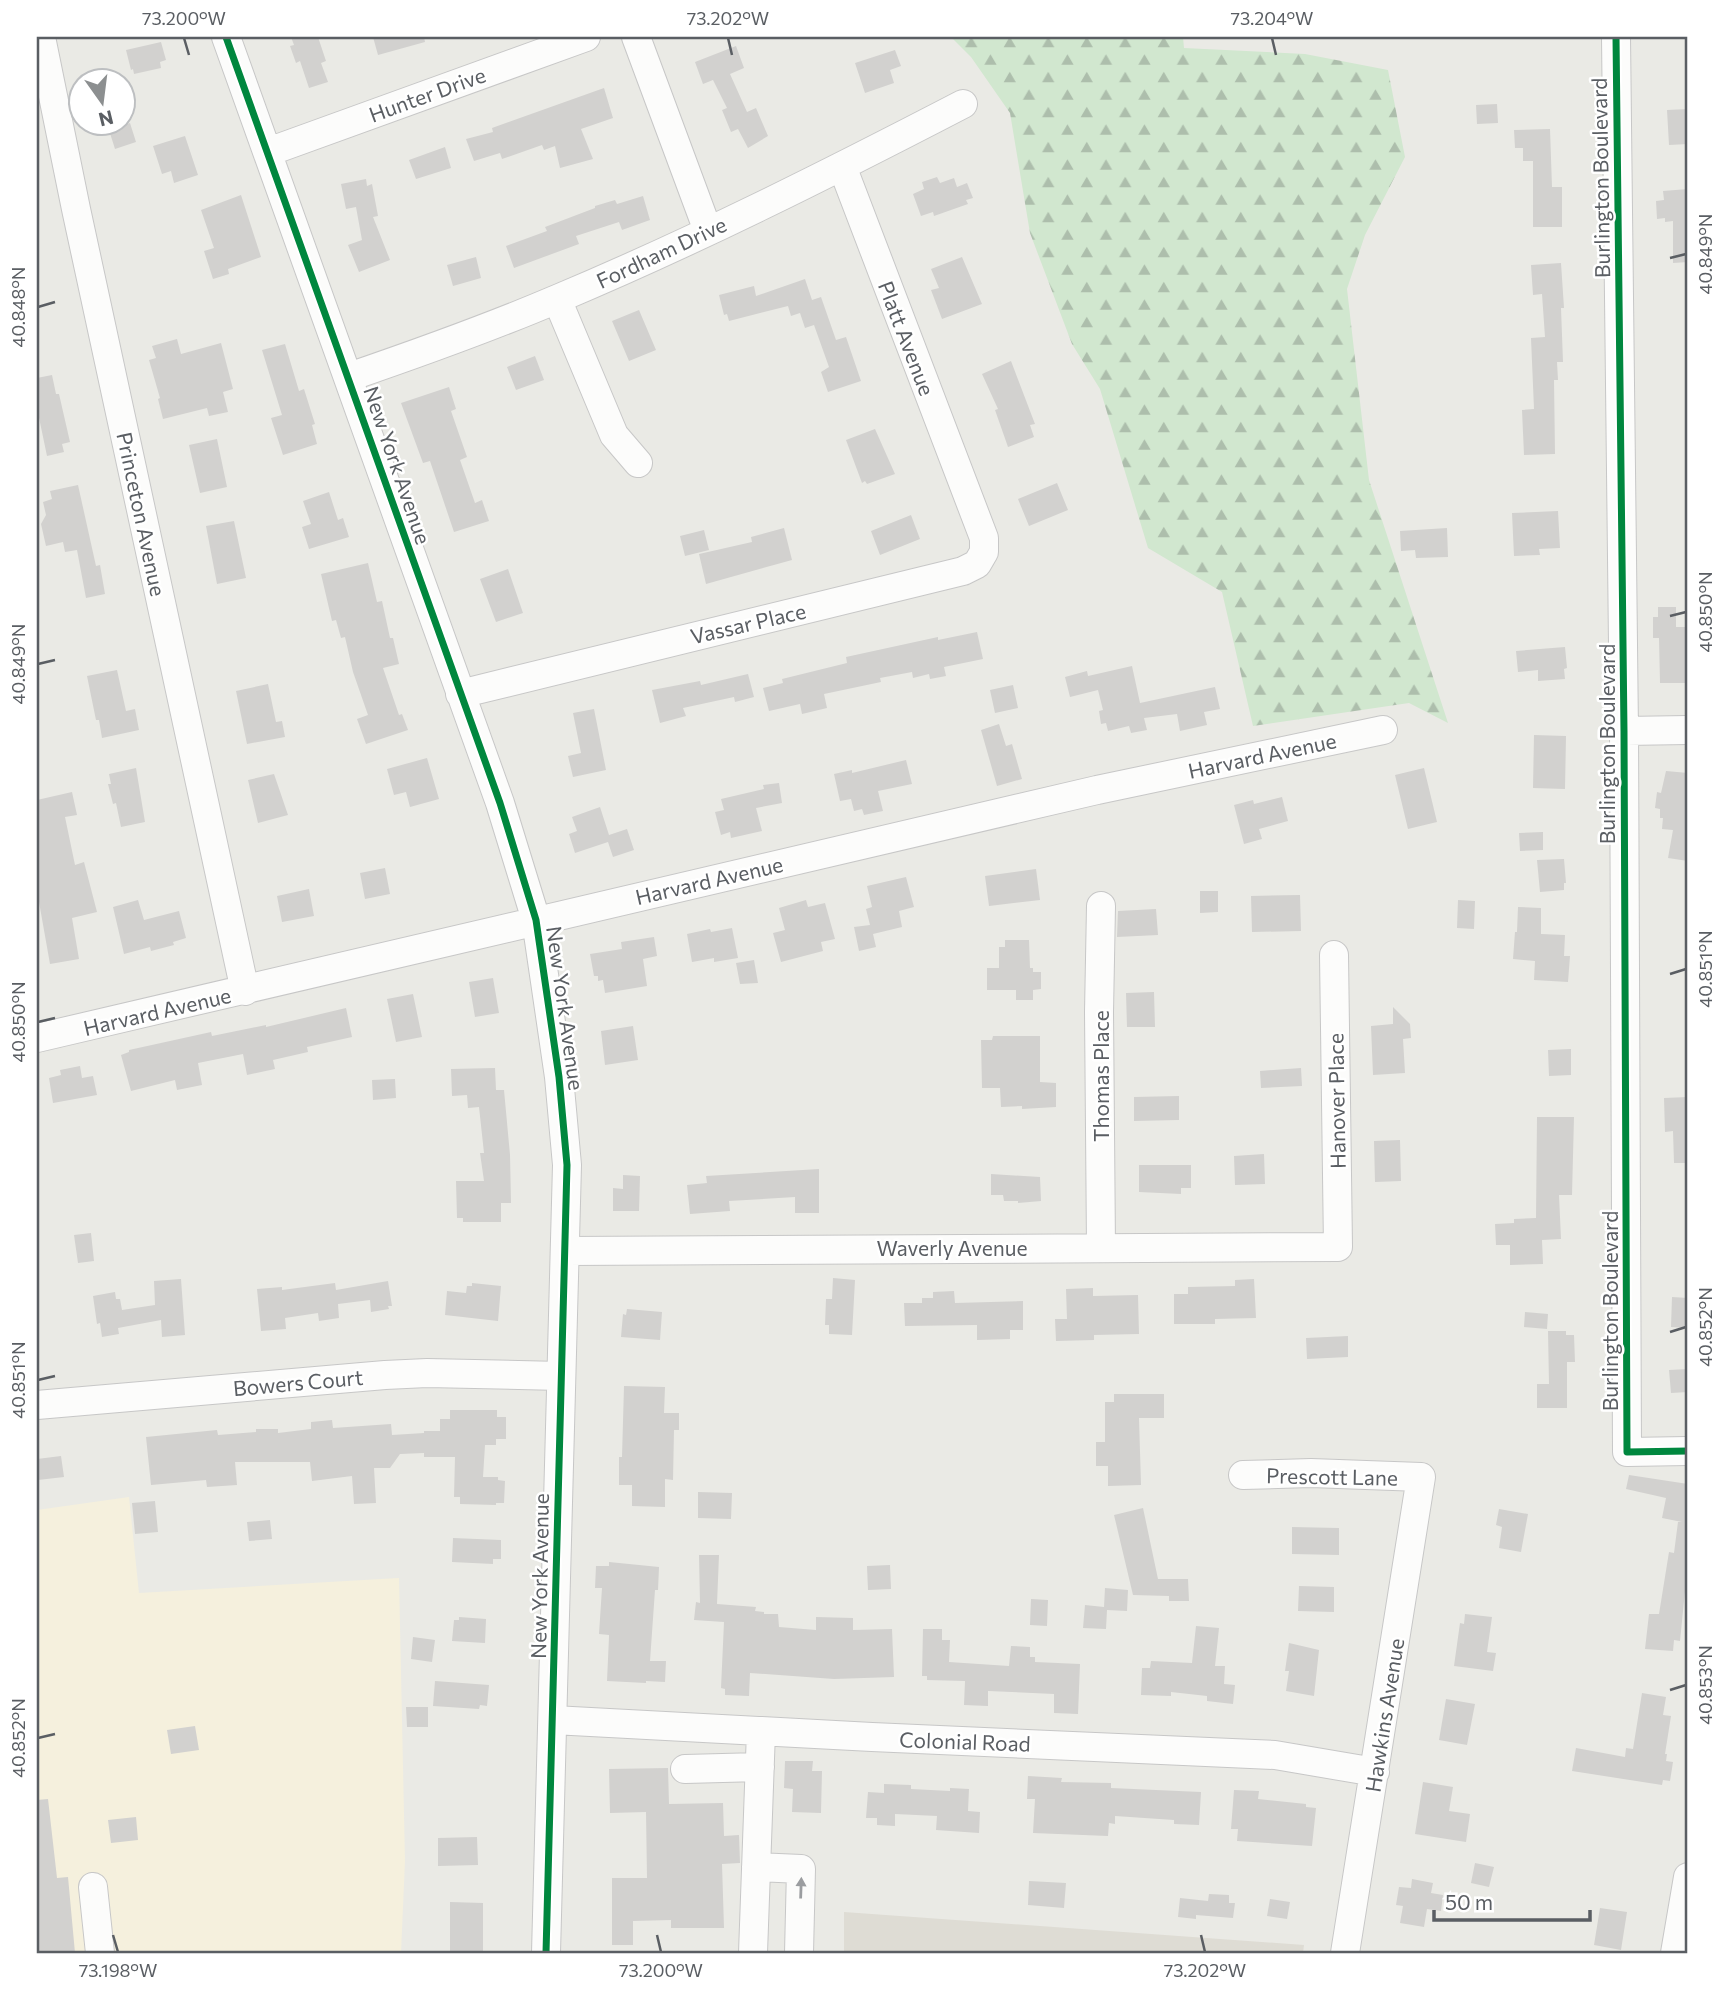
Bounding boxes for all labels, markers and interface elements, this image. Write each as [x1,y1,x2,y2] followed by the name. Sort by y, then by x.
[142,7,226,29] text: 73.200°W
[687,7,769,29] text: 73.202°W
[1231,7,1313,29] text: 73.204°W
[365,61,489,127] street label: Hunter Drive
[66,66,136,136] north arrow
[1586,78,1614,278] street label: Burlington Boulevard
[97,106,116,132] text: N
[592,211,730,293] street label: Fordham Drive
[1694,214,1716,294] text: 40.849°N
[7,267,29,347] text: 40.848°N
[874,277,940,399] street label: Platt Avenue
[359,383,437,547] street label: New York Avenue
[112,430,172,598] street label: Princeton Avenue
[1694,571,1716,653] text: 40.850°N
[688,598,808,648] street label: Vassar Place
[7,624,29,704] text: 40.849°N
[1594,644,1619,844] street label: Burlington Boulevard
[1186,727,1338,783] street label: Harvard Avenue
[633,851,785,909] street label: Harvard Avenue
[542,924,590,1092] street label: New York Avenue
[1694,930,1716,1008] text: 40.851°N
[7,981,29,1063] text: 40.850°N
[81,982,233,1040] street label: Harvard Avenue
[1088,1010,1113,1142] street label: Thomas Place
[1322,1033,1350,1169] street label: Hanover Place
[1597,1211,1622,1411] street label: Burlington Boulevard
[876,1235,1028,1260] street label: Waverly Avenue
[1694,1287,1716,1367] text: 40.852°N
[7,1341,29,1419] text: 40.851°N
[232,1364,364,1400] street label: Bowers Court
[1266,1462,1398,1490] street label: Prescott Lane
[525,1493,553,1659] street label: New York Avenue
[1359,1636,1409,1794] street label: Hawkins Avenue
[1694,1645,1716,1725] text: 40.853°N
[7,1698,29,1778] text: 40.852°N
[899,1726,1031,1756] street label: Colonial Road
[795,1877,806,1899] one-way arrow
[1434,1878,1590,1922] scale bar
[1445,1889,1493,1914] text: 50 m
[79,1959,157,1981] text: 73.198°W
[619,1959,703,1981] text: 73.200°W
[1164,1959,1246,1981] text: 73.202°W

